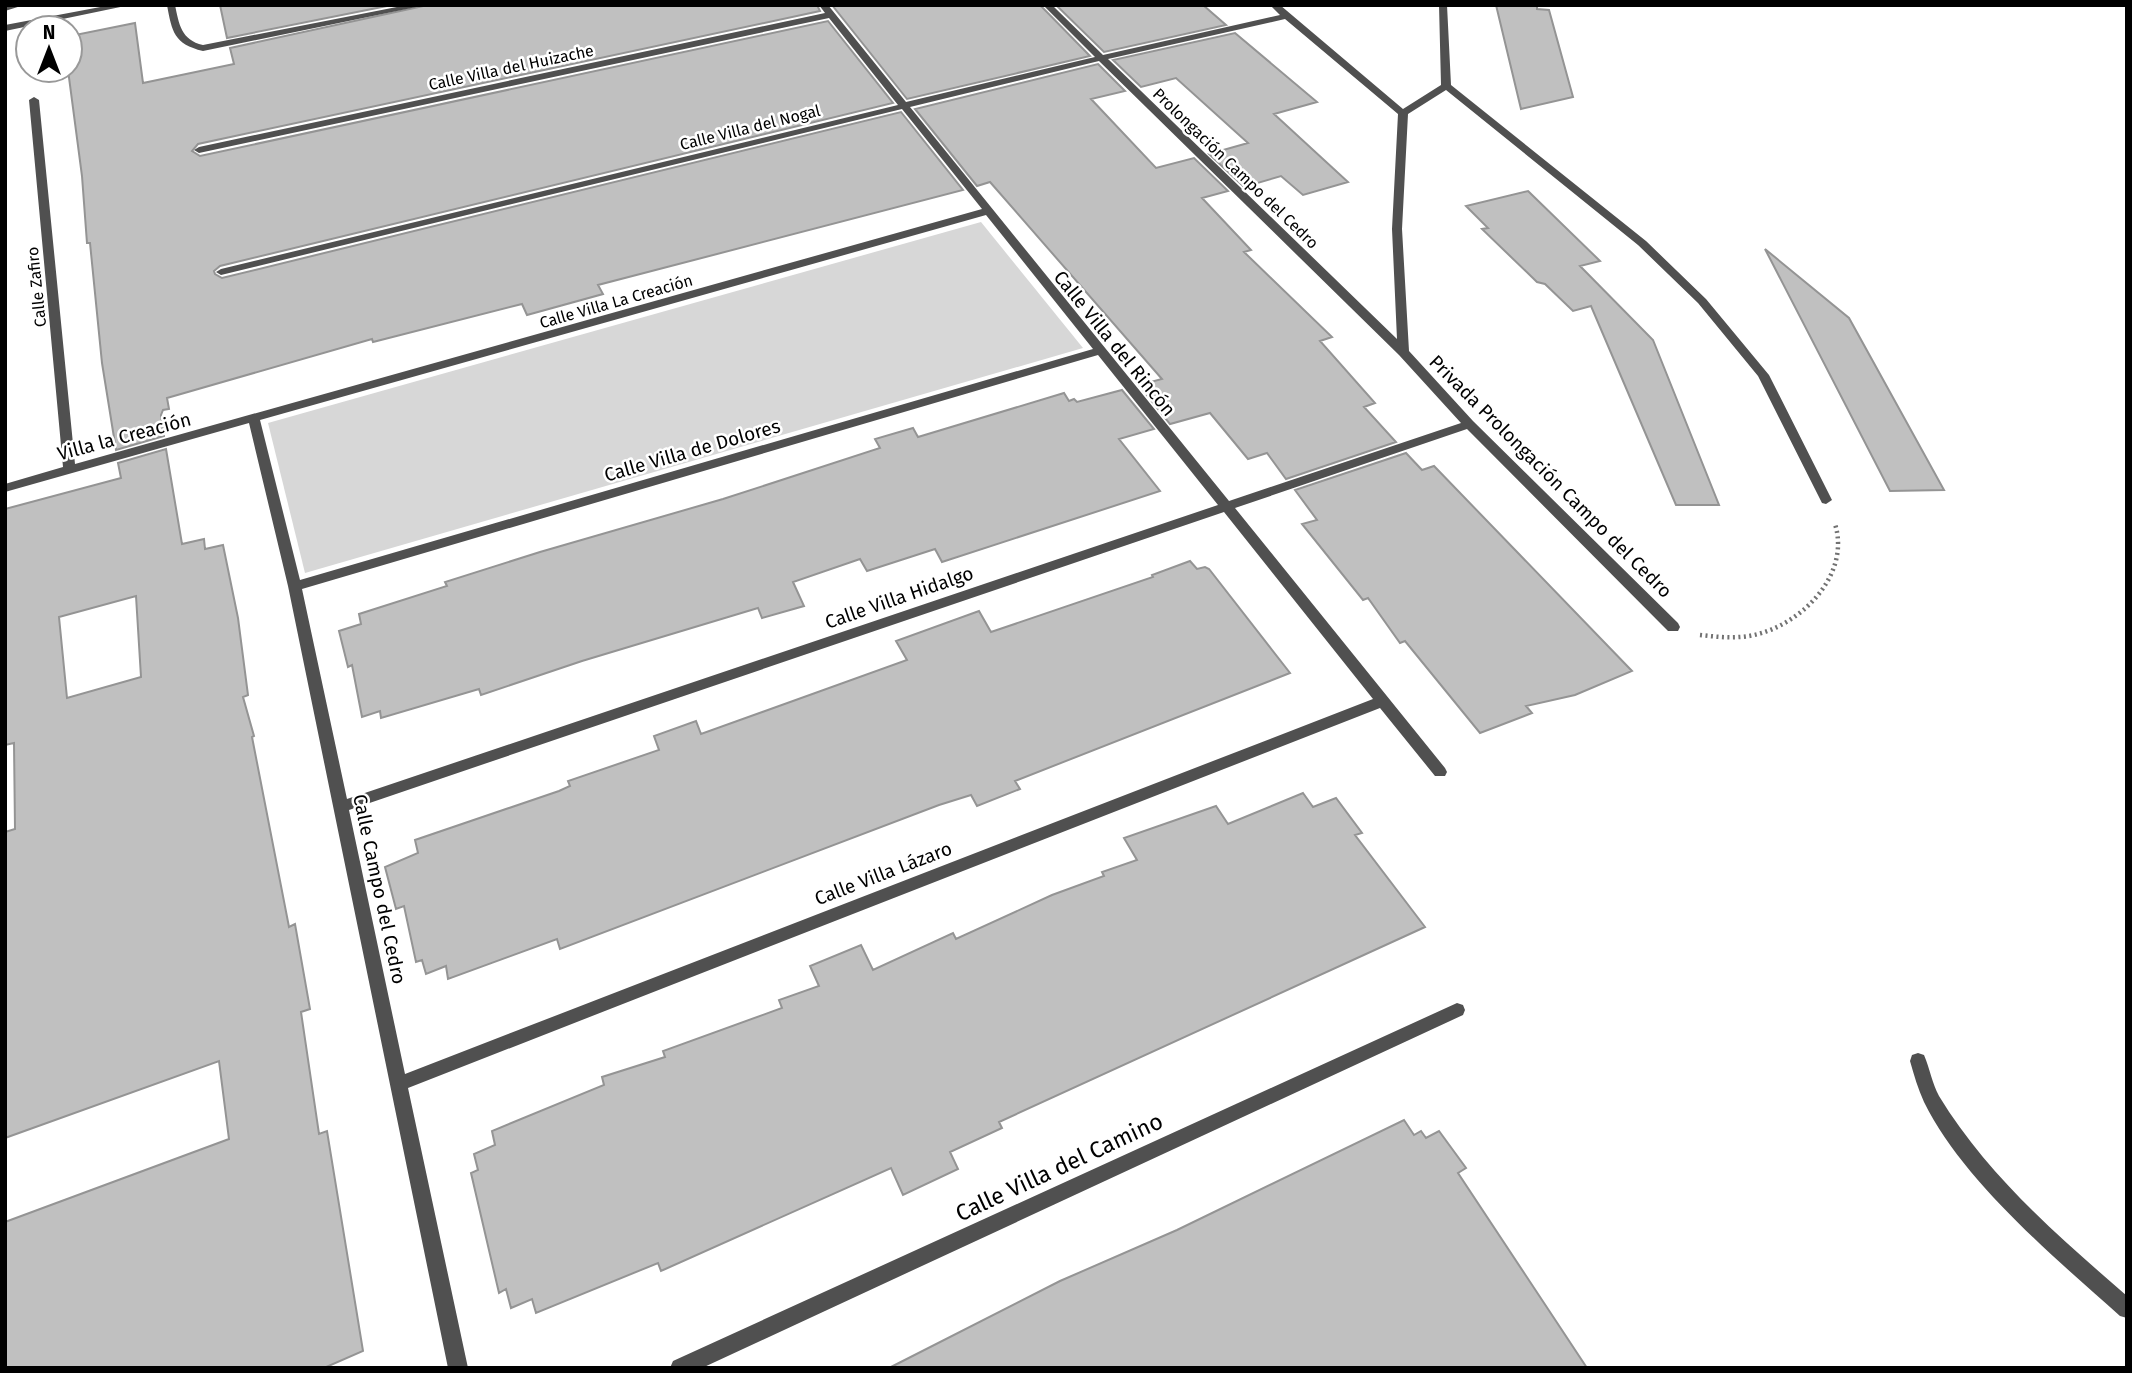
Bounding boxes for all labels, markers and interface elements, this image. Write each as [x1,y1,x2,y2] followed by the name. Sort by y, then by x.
[14,14,84,84] north arrow
[43,21,55,44] text: N
[427,41,595,94] street label: Calle Villa del Huizache
[1149,84,1322,253] street label: Prolongación Campo del Cedro
[678,101,823,154] street label: Calle Villa del Nogal
[23,246,50,328] street label: Calle Zafiro
[1049,266,1180,421] street label: Calle Villa del Rincón
[537,270,695,332] street label: Calle Villa La Creación
[1424,350,1677,603] street label: Privada Prolongación Campo del Cedro
[55,408,193,465] street label: Villa la Creación
[601,414,783,487] street label: Calle Villa de Dolores
[822,561,976,634] street label: Calle Villa Hidalgo
[348,792,411,986] street label: Calle Campo del Cedro
[811,837,955,910] street label: Calle Villa Lázaro
[951,1107,1167,1227] street label: Calle Villa del Camino

